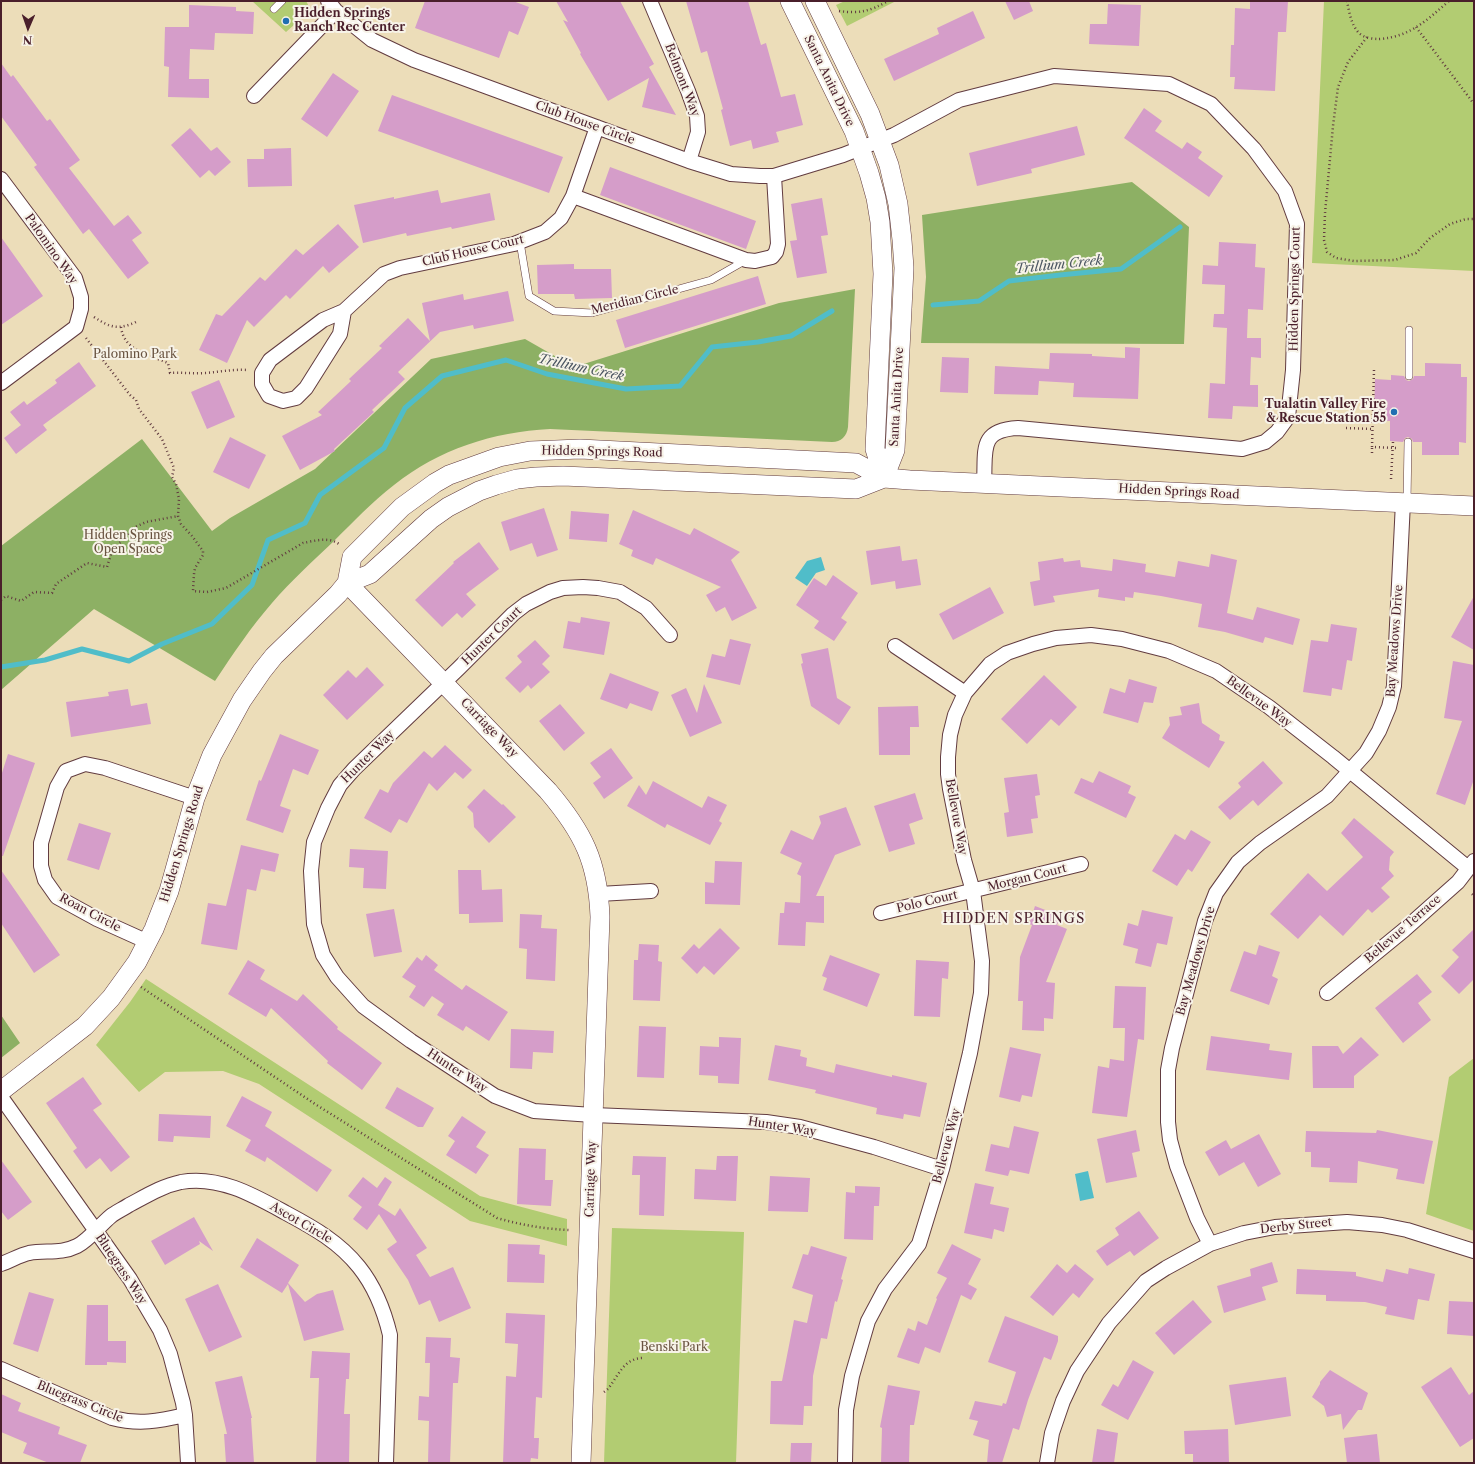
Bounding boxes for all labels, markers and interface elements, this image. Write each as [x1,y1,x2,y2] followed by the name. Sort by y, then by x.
[294,7,405,35] place label: Hidden Springs Ranch Rec Center
[8,8,48,48] north arrow
[281,16,291,26] marker: Hidden Springs Ranch Rec Center
[23,33,33,47] text: N
[801,33,857,129] street label: Santa Anita Drive
[661,42,703,118] street label: Belmont Way
[533,98,637,148] street label: Club House Circle
[21,211,81,287] street label: Palomino Way
[1287,226,1303,352] street label: Hidden Springs Court
[421,232,525,270] street label: Club House Court
[1015,253,1103,277] water label: Trillium Creek
[590,282,680,318] street label: Meridian Circle
[887,347,907,447] street label: Santa Anita Drive
[93,348,177,362] park label: Palomino Park
[537,351,625,385] water label: Trillium Creek
[1264,398,1386,426] place label: Tualatin Valley Fire & Rescue Station 55
[1389,407,1399,417] marker: Tualatin Valley Fire & Rescue Station 55
[541,444,663,460] street label: Hidden Springs Road
[1118,482,1240,502] street label: Hidden Springs Road
[84,529,172,557] park label: Hidden Springs Open Space
[1384,584,1406,698] street label: Bay Meadows Drive
[459,604,525,668] street label: Hunter Court
[1223,673,1295,731] street label: Bellevue Way
[457,695,521,761] street label: Carriage Way
[339,728,397,786] street label: Hunter Way
[942,778,970,856] street label: Bellevue Way
[157,784,207,904] street label: Hidden Springs Road
[986,861,1068,895] street label: Morgan Court
[895,888,959,916] street label: Polo Court
[57,891,123,935] street label: Roan Circle
[1362,892,1444,966] street label: Bellevue Terrace
[1174,905,1218,1017] street label: Bay Meadows Drive
[943,911,1085,927] district label: HIDDEN SPRINGS
[424,1046,490,1096] street label: Hunter Way
[930,1107,964,1185] street label: Bellevue Way
[747,1114,817,1140] street label: Hunter Way
[582,1140,600,1218] street label: Carriage Way
[267,1199,335,1247] street label: Ascot Circle
[1259,1215,1333,1237] street label: Derby Street
[92,1231,150,1307] street label: Bluegrass Way
[640,1341,708,1355] park label: Benski Park
[35,1378,125,1426] street label: Bluegrass Circle

